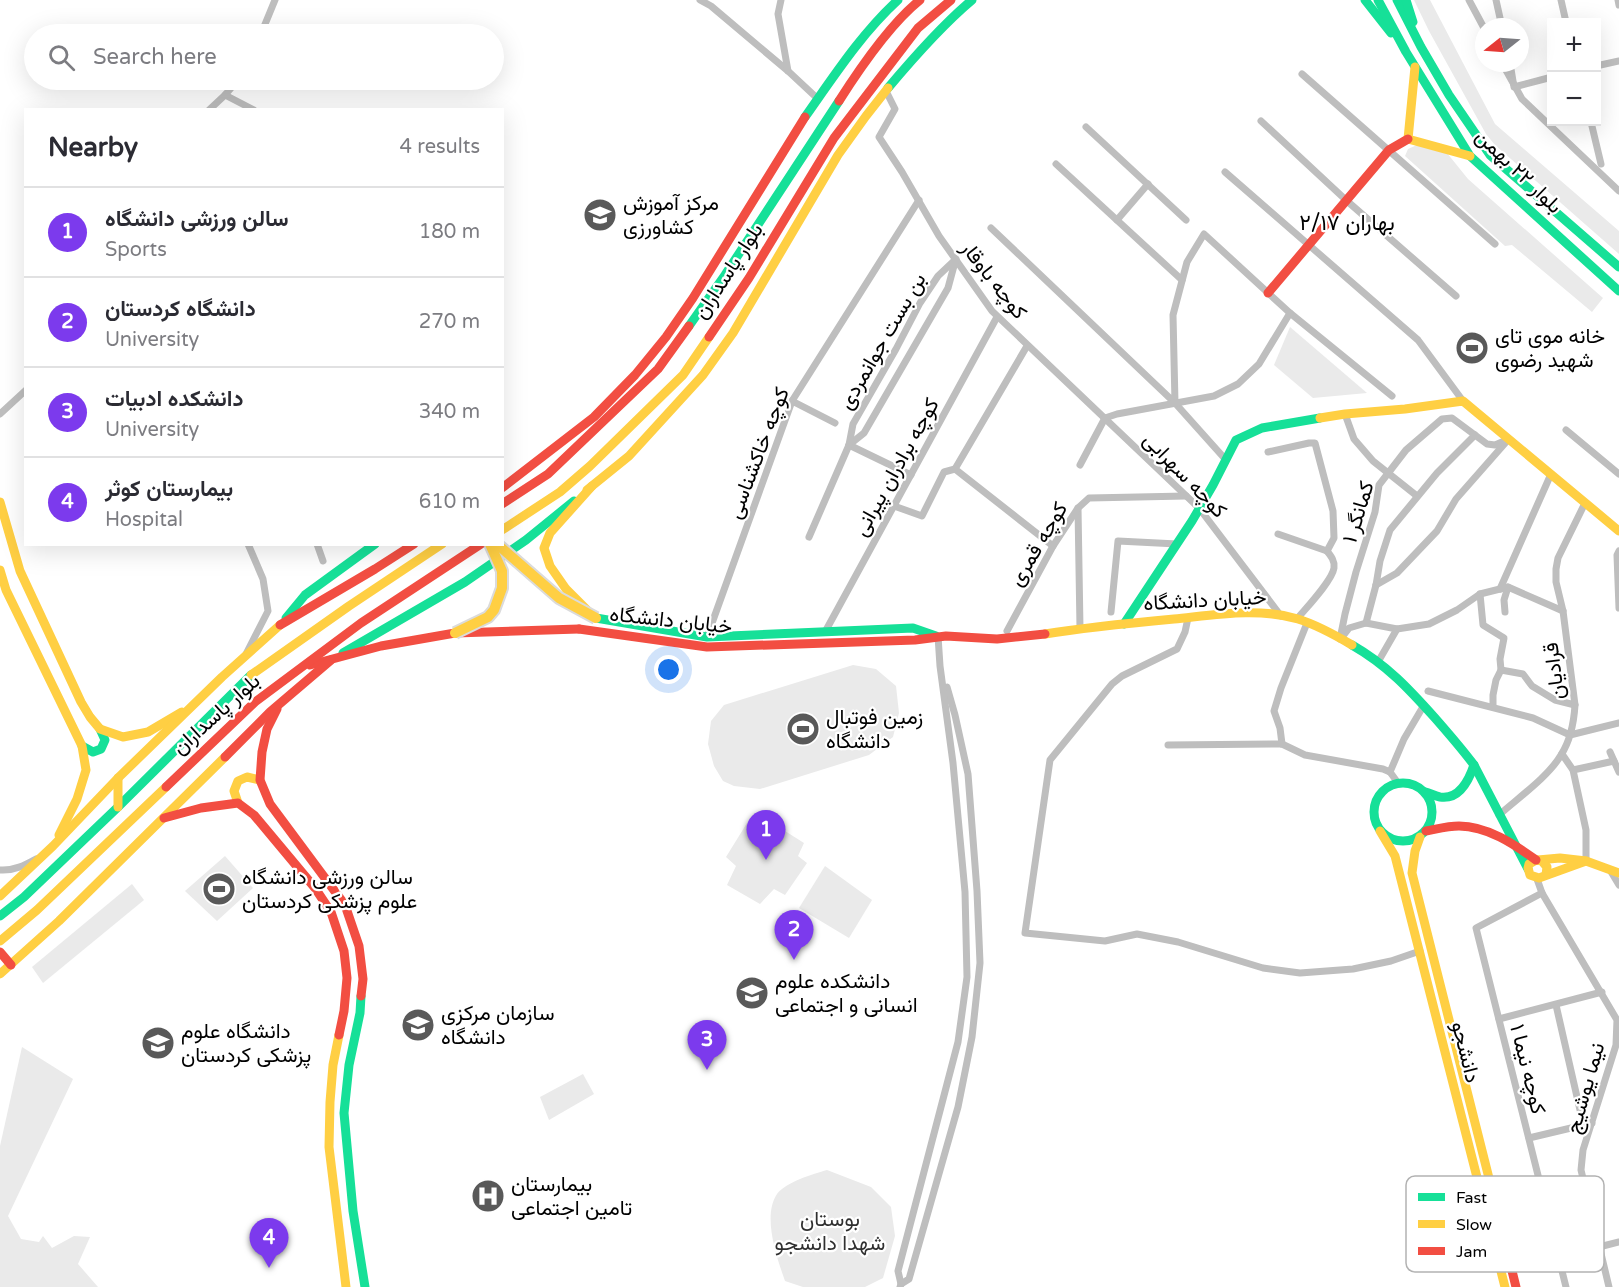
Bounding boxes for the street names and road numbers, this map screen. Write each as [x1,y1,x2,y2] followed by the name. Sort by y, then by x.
[1470,124,1567,219] street label: بلوار ۲۲ بهمن
[688,219,769,324] street label: بلوار پاسداران
[954,235,1032,325] street label: کوچه باوقار
[833,269,932,414] street label: بن بست جوانمردی
[722,384,796,523] street label: کوچه خاکشناسی
[848,394,946,541] street label: کوچه برادران پیرانی
[1137,427,1232,524] street label: کوچه سهرابی
[1337,478,1380,546] street label: کمانگر ۱
[1004,498,1074,591] street label: کوچه قمری
[1143,585,1267,616] street label: خیابان دانشگاه
[608,602,734,639] street label: خیابان دانشگاه
[1539,641,1570,701] street label: قرادیان
[167,669,266,761] street label: بلوار پاسداران
[1446,1019,1485,1085] street label: دانشجو
[1503,1022,1551,1117] street label: کوچه نیما ۱
[1561,1040,1611,1137] street label: نیما یوشیج

